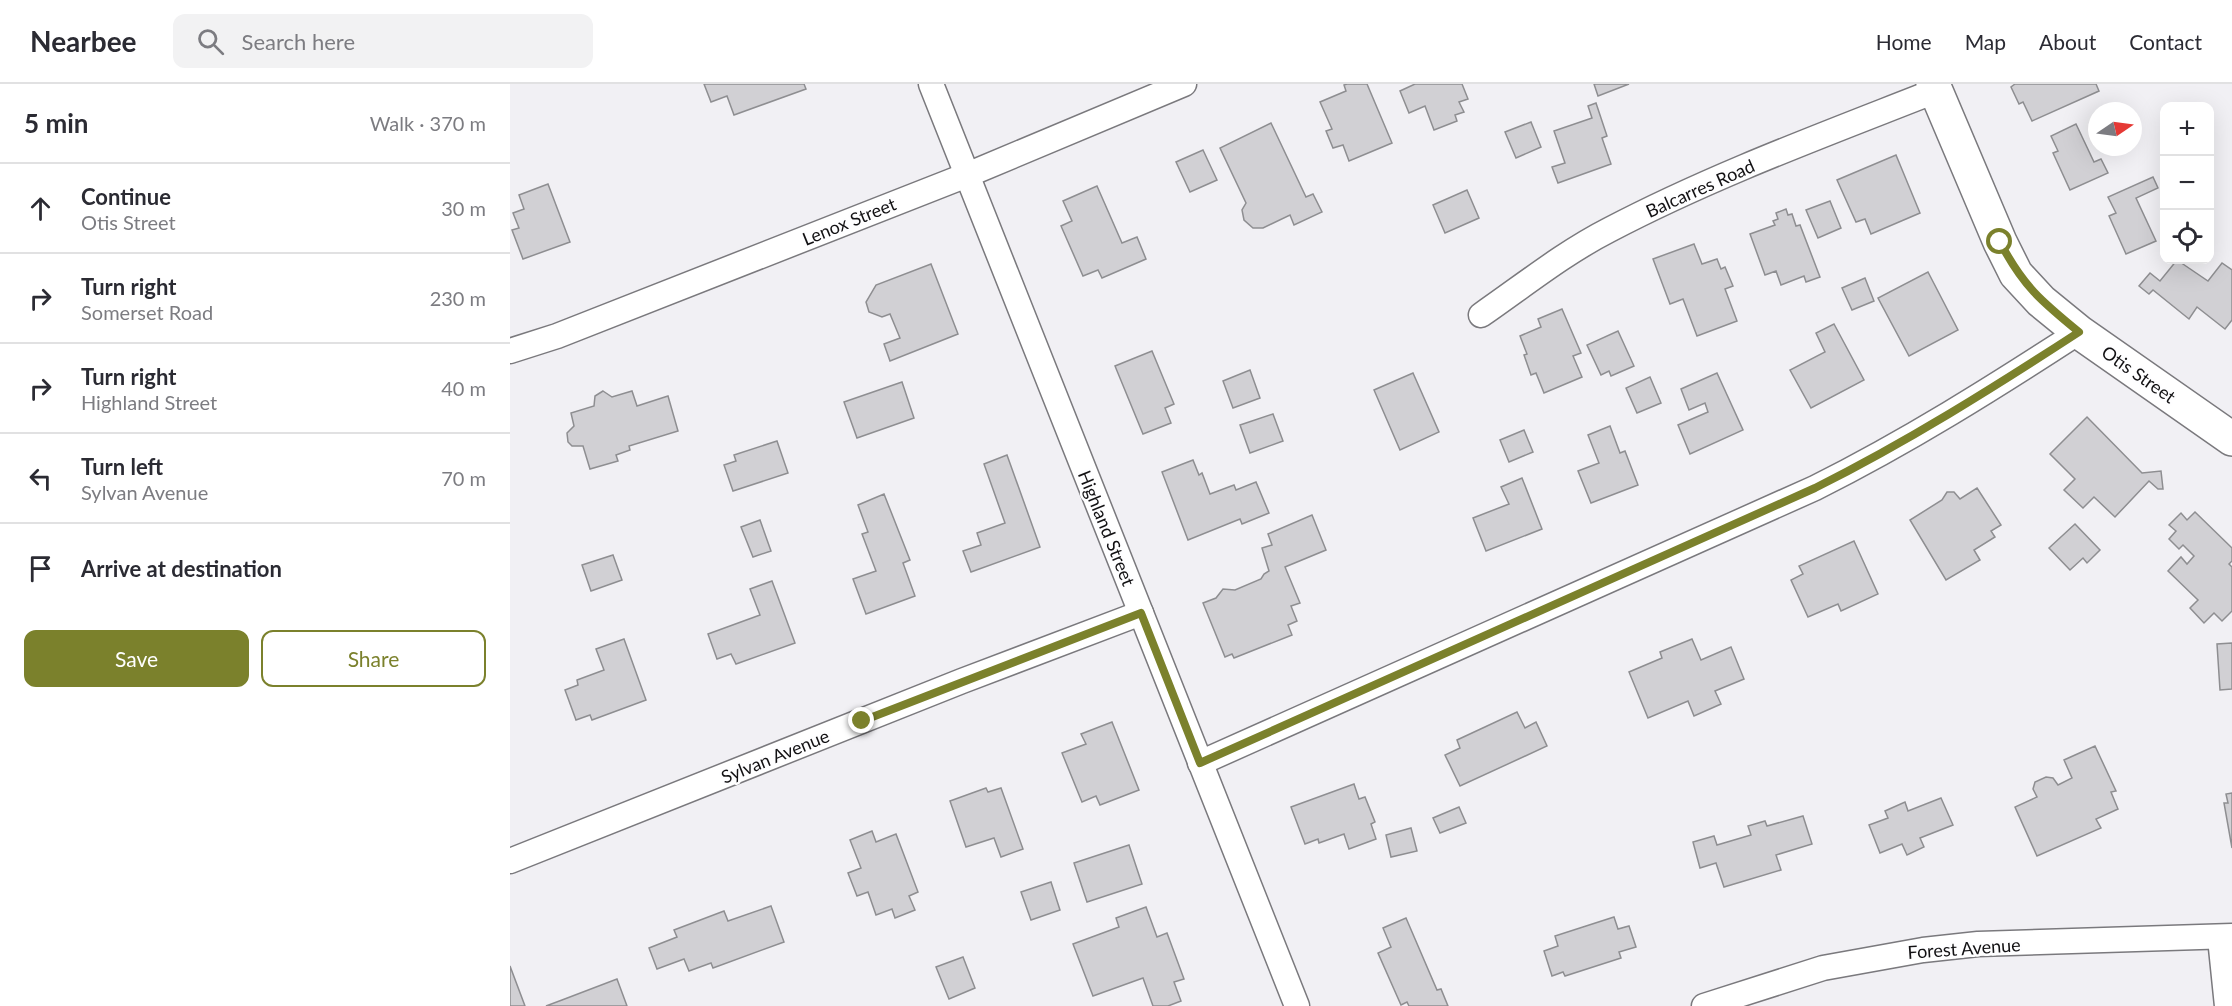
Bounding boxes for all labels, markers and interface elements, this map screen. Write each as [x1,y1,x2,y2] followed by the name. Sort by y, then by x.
[173,14,593,68] search box
[30,24,137,58] text: Nearbee
[194,25,227,58] icon: search
[242,28,355,55] text: Search here
[1876,29,1932,54] text: Home
[1965,29,2006,54] text: Map
[2039,29,2096,54] text: About
[2129,29,2202,54] text: Contact
[2088,102,2142,156] north arrow
[2160,102,2214,264] map controls
[2160,102,2214,156] button: +
[24,107,88,139] text: 5 min
[370,111,486,135] text: Walk · 370 m
[1642,154,1758,222] street label: Balcarres Road
[2160,156,2214,210] button: −
[81,183,171,210] text: Continue
[24,192,57,225] icon: ahead
[799,192,899,250] street label: Lenox Street
[441,196,486,220] text: 30 m
[81,210,176,234] text: Otis Street
[2160,210,2214,264] button: locate
[1986,228,2012,254] route start
[81,273,176,300] text: Turn right
[24,282,57,315] icon: right
[430,286,486,310] text: 230 m
[81,300,213,324] text: Somerset Road
[2098,341,2181,408] street label: Otis Street
[81,363,176,390] text: Turn right
[24,372,57,405] icon: right
[441,376,486,400] text: 40 m
[81,390,217,414] text: Highland Street
[81,453,163,480] text: Turn left
[24,462,57,495] icon: left
[441,466,486,490] text: 70 m
[1074,467,1140,589] street label: Highland Street
[81,480,208,504] text: Sylvan Avenue
[24,552,57,585] icon: arrive
[81,555,282,582] text: Arrive at destination
[24,630,249,687] button: Save
[261,630,486,687] button: Share
[848,707,874,733] route end
[718,724,832,788] street label: Sylvan Avenue
[1907,933,2021,963] street label: Forest Avenue

